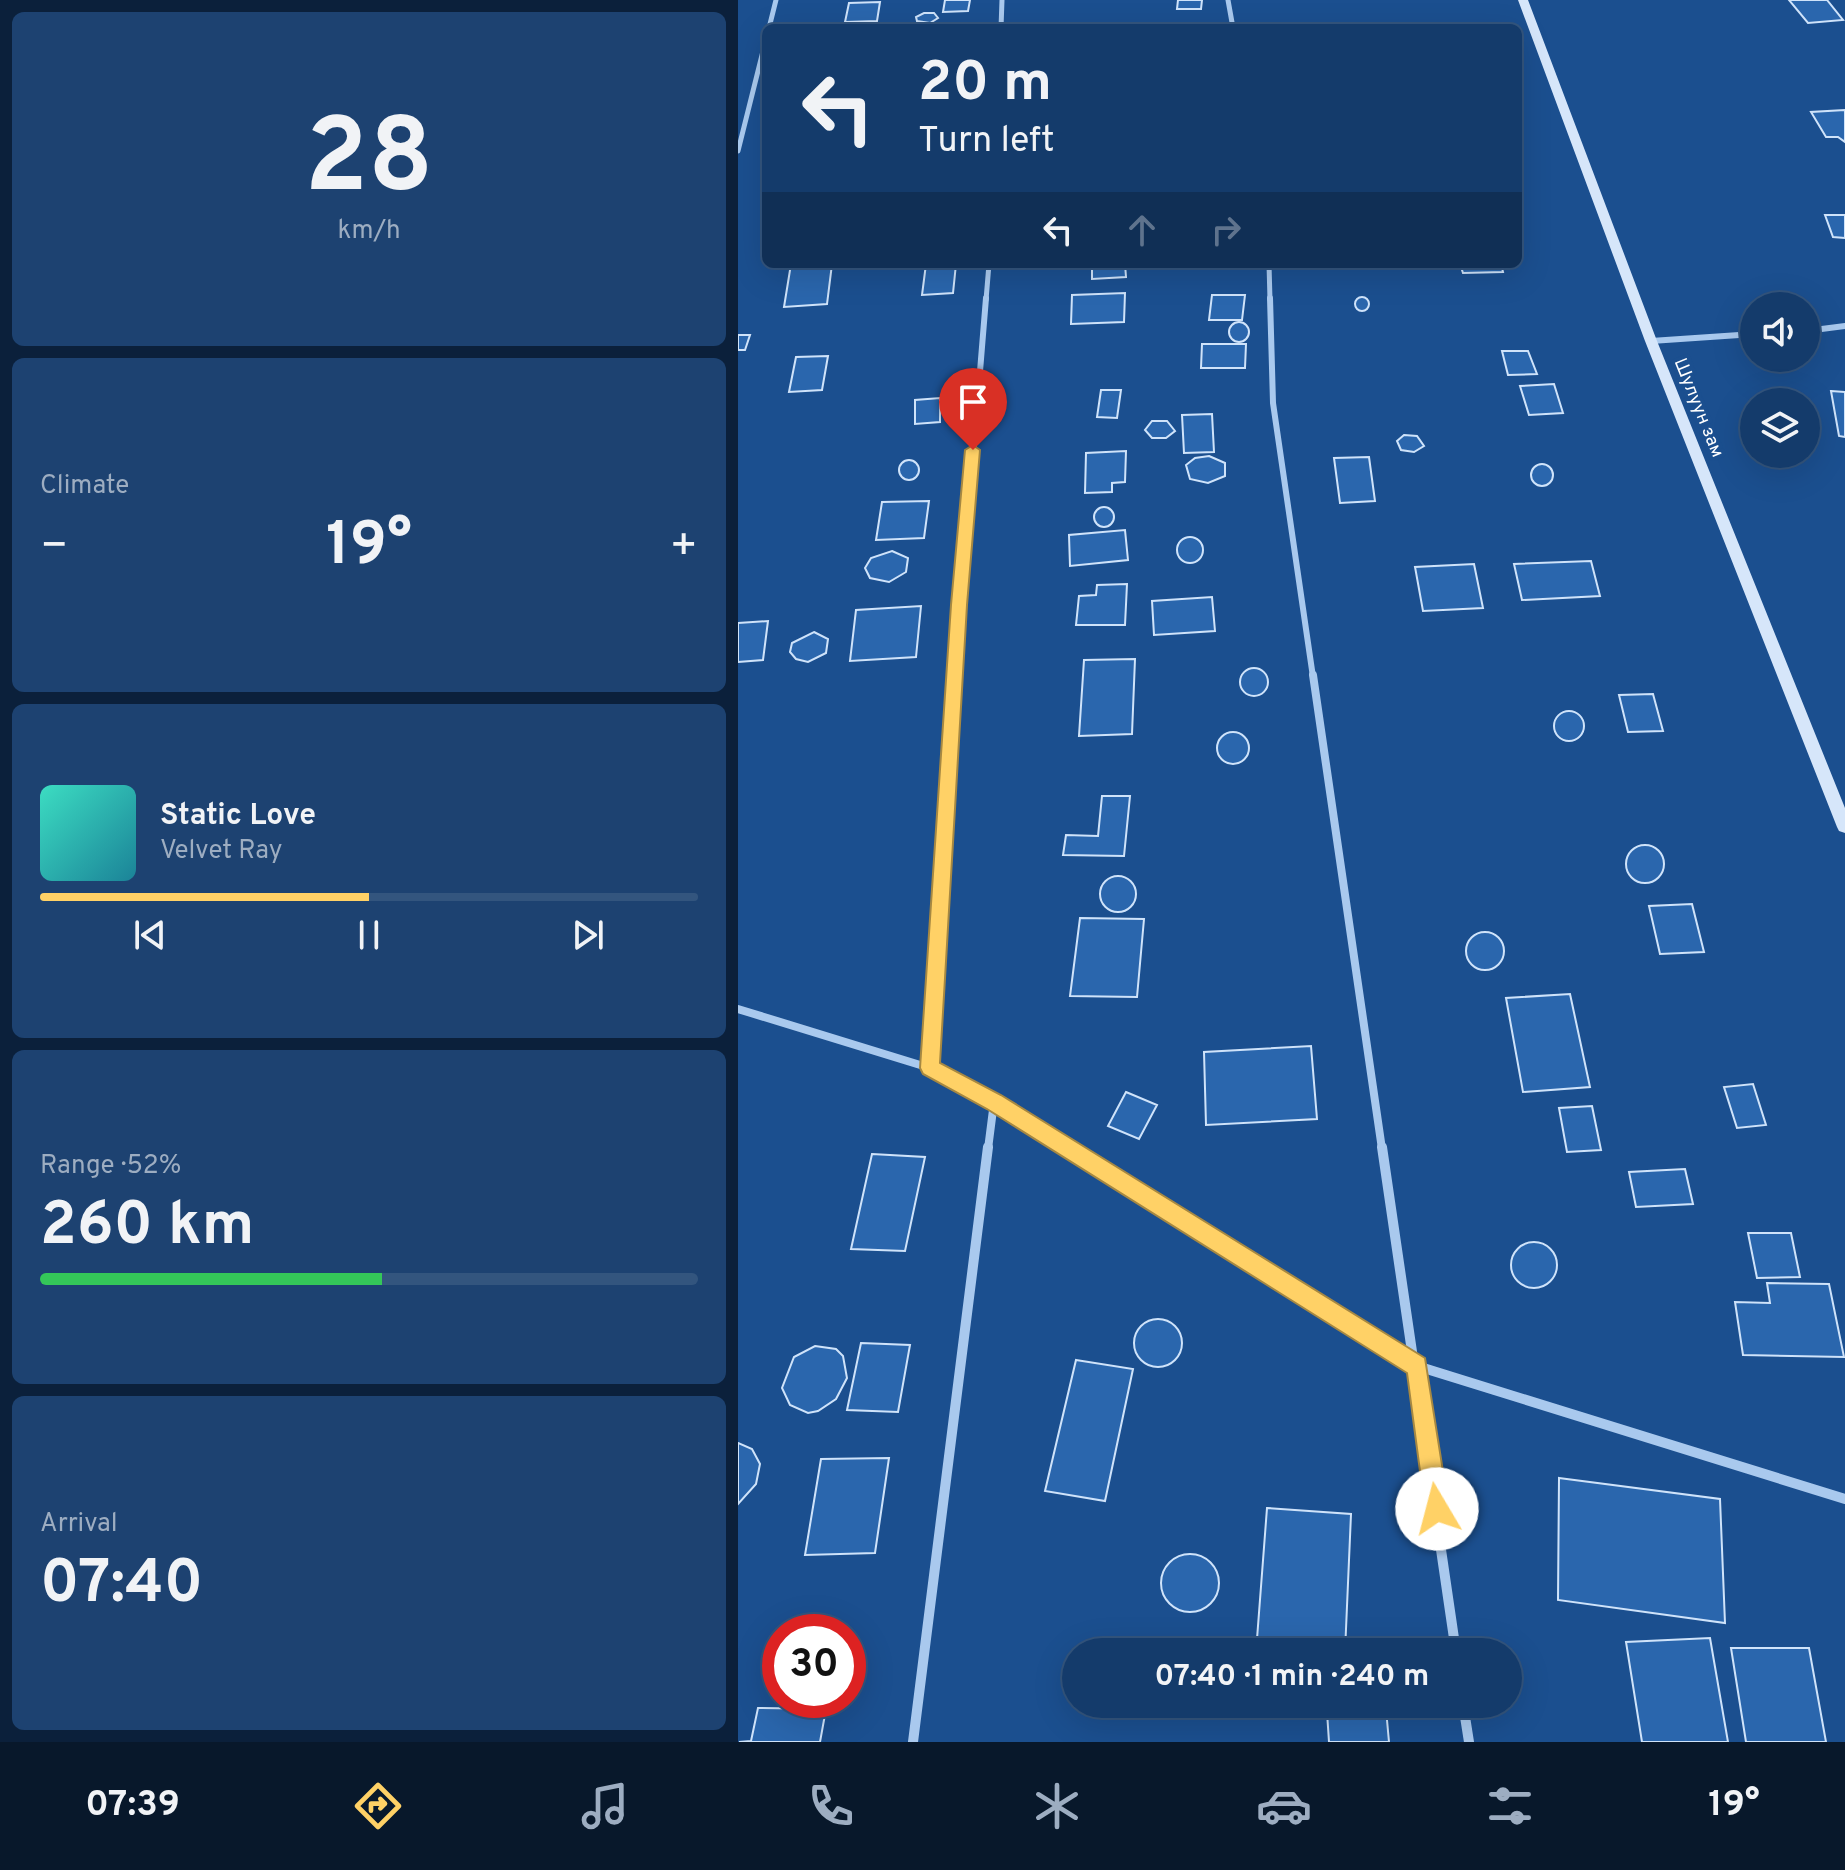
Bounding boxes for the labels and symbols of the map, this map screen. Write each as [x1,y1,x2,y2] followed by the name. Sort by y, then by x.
[1668,355,1728,461] street label: Шулуун зам
[939,368,1007,450] pin
[1395,1467,1479,1551] position arrow
[762,1614,866,1718] speed limit sign: 30

